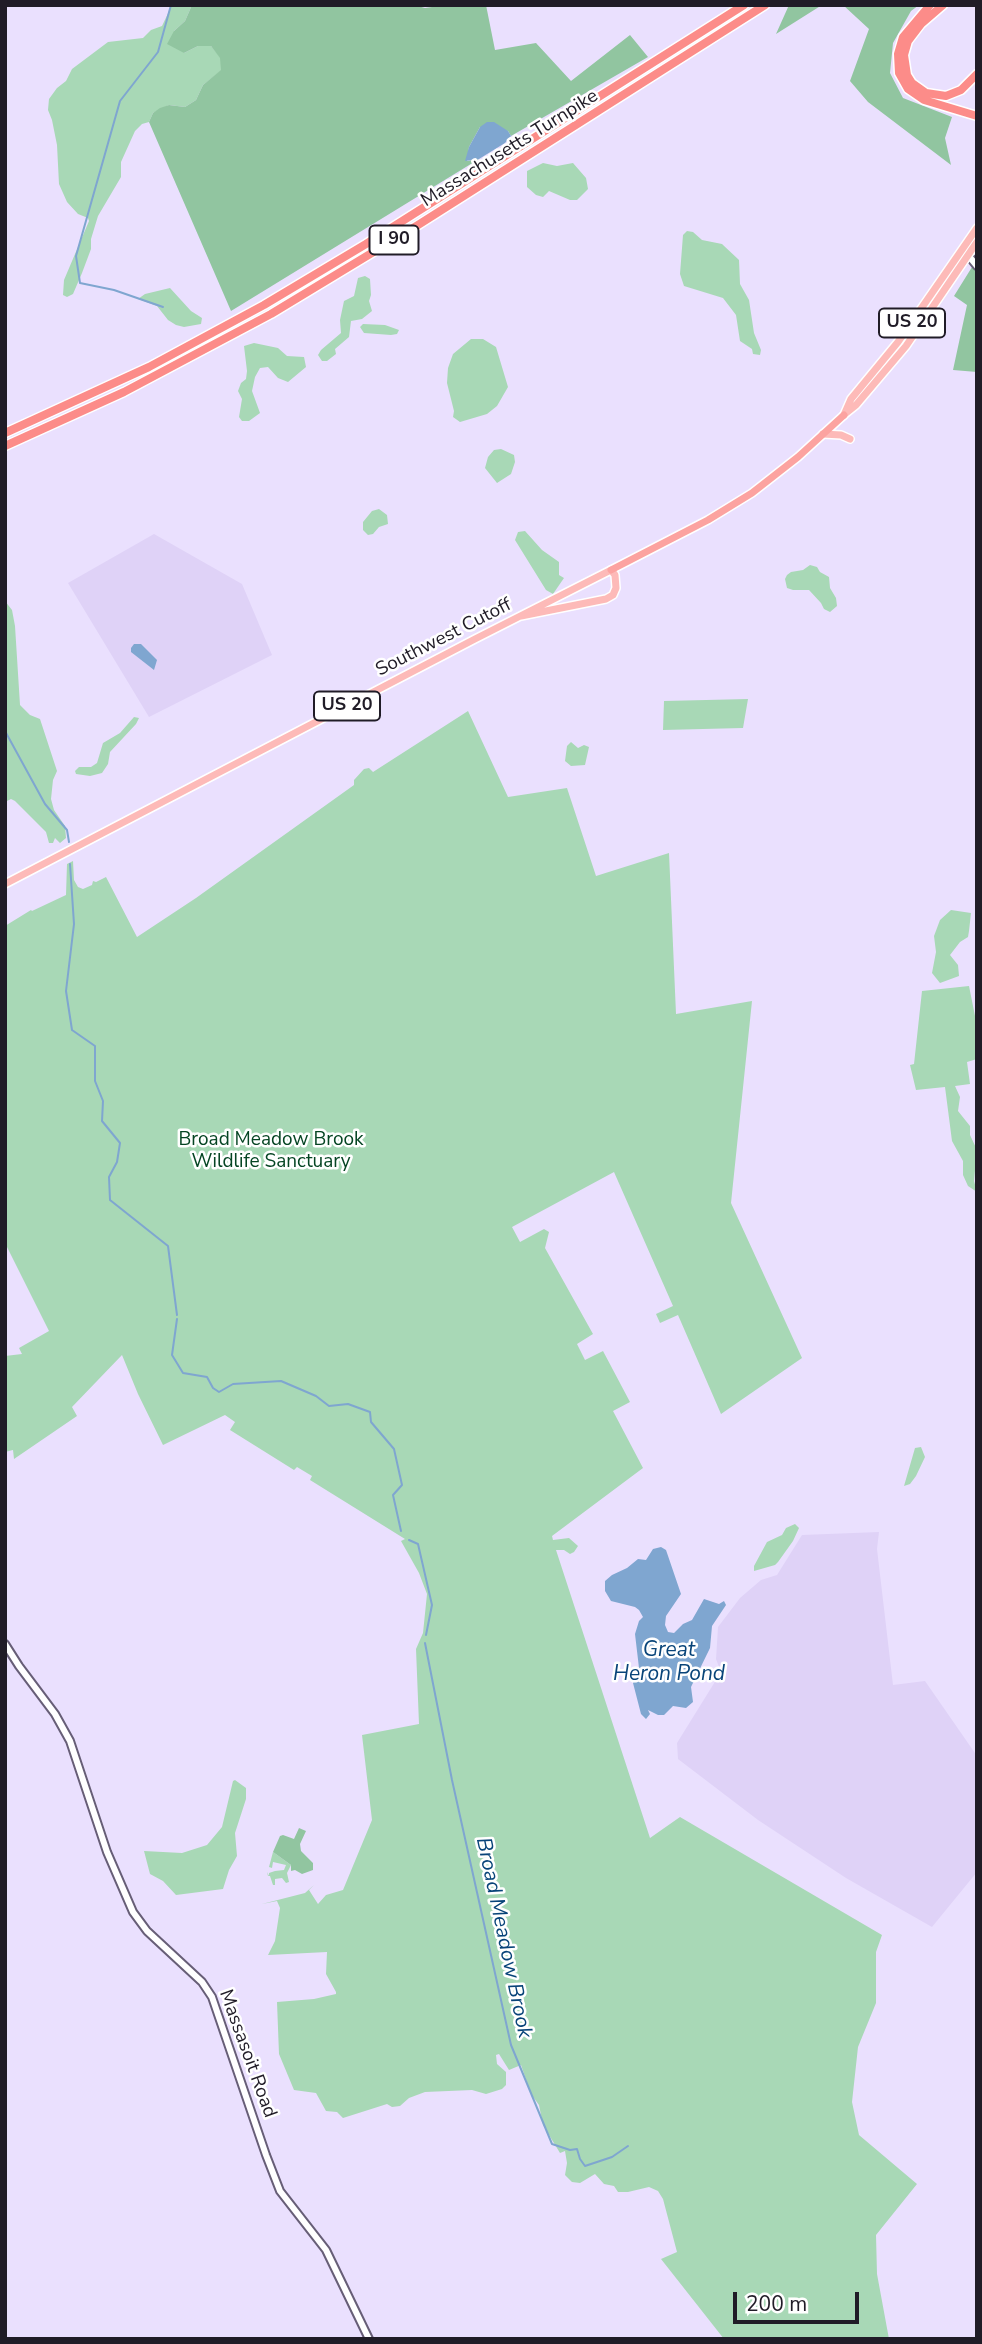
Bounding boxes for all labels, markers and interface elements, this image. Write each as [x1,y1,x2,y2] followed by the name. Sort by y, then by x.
[417,85,603,213] street label: Massachusetts Turnpike
[370,226,418,254] road number: I 90
[879,309,945,338] road number: US 20
[372,594,516,682] street label: Southwest Cutoff
[314,692,380,720] road number: US 20
[178,1129,364,1173] park label: Broad Meadow Brook Wildlife Sanctuary
[613,1638,725,1688] water label: Great Heron Pond
[469,1835,537,2041] water label: Broad Meadow Brook
[213,1987,281,2121] street label: Massasoit Road
[737,2278,863,2322] scale bar
[746,2290,807,2318] text: 200 m

